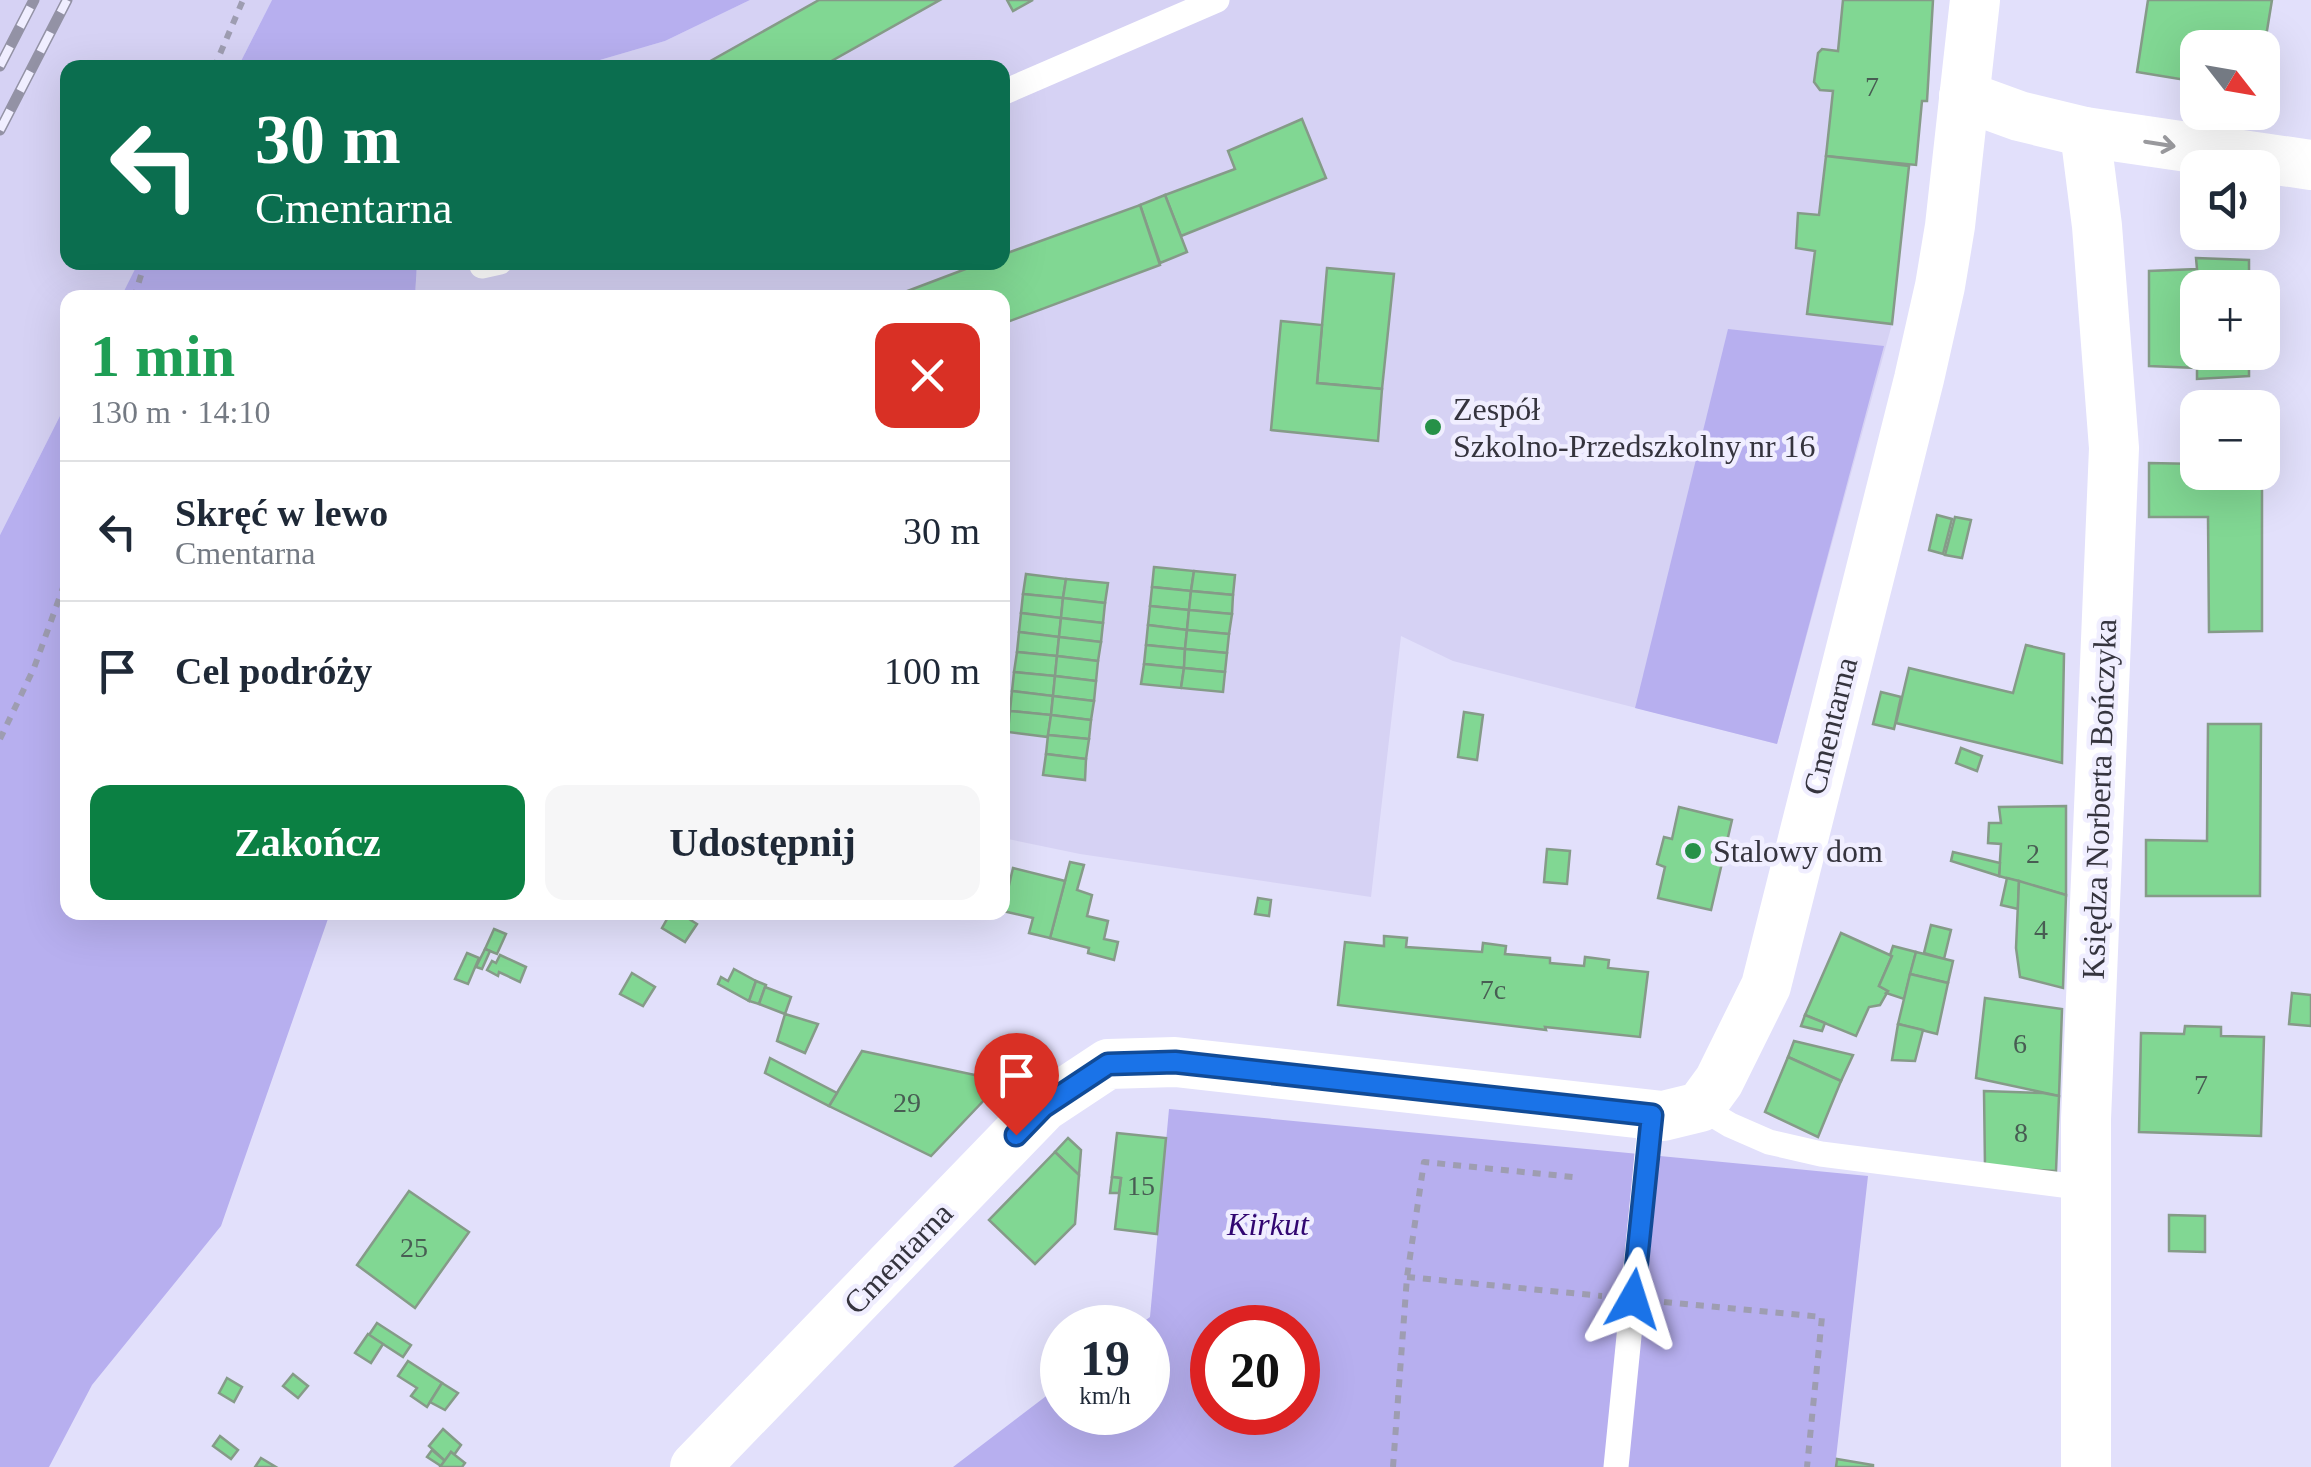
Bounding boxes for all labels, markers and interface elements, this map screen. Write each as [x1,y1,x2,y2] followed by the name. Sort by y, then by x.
[2180,30,2280,130] north arrow
[2180,30,2280,490] map controls
[1865,71,1879,102] house number: 7
[90,100,220,230] icon: left
[255,101,401,178] text: 30 m
[2143,135,2176,153] one-way arrow
[2180,150,2280,250] button: sound
[255,183,452,233] text: Cmentarna
[2180,270,2280,370] button: +
[90,323,235,389] text: 1 min
[875,323,980,428] button: close
[2180,390,2280,490] button: −
[1453,391,1816,464] place label: Zespół Szkolno-Przedszkolny nr 16
[90,394,270,430] text: 130 m · 14:10
[1422,416,1444,438] marker: Zespół Szkolno-Przedszkolny nr 16
[175,492,388,534] text: Skręć w lewo
[90,504,145,559] icon: left
[903,510,980,552] text: 30 m
[175,535,315,571] text: Cmentarna
[2075,618,2123,980] street label: Księdza Norberta Bończyka
[90,644,145,699] icon: arrive
[175,650,372,692] text: Cel podróży
[884,650,980,692] text: 100 m
[1796,654,1864,798] street label: Cmentarna
[90,785,525,900] button: Zakończ
[545,785,980,900] button: Udostępnij
[1713,833,1883,869] place label: Stalowy dom
[2026,838,2040,869] house number: 2
[1682,840,1704,862] marker: Stalowy dom
[2034,914,2048,945] house number: 4
[1480,974,1506,1005] house number: 7c
[2013,1028,2027,1059] house number: 6
[974,1033,1059,1136] pin
[989,1048,1044,1103] icon: arrive
[2194,1069,2208,1100] house number: 7
[893,1087,921,1118] house number: 29
[2014,1117,2028,1148] house number: 8
[1127,1170,1155,1201] house number: 15
[836,1195,960,1321] street label: Cmentarna
[1226,1206,1310,1242] park label: Kirkut
[400,1232,428,1263] house number: 25
[1581,1247,1685,1351] position arrow
[1190,1305,1320,1435] speed limit sign: 20
[1080,1330,1130,1386] text: 19
[1079,1382,1131,1409] text: km/h

